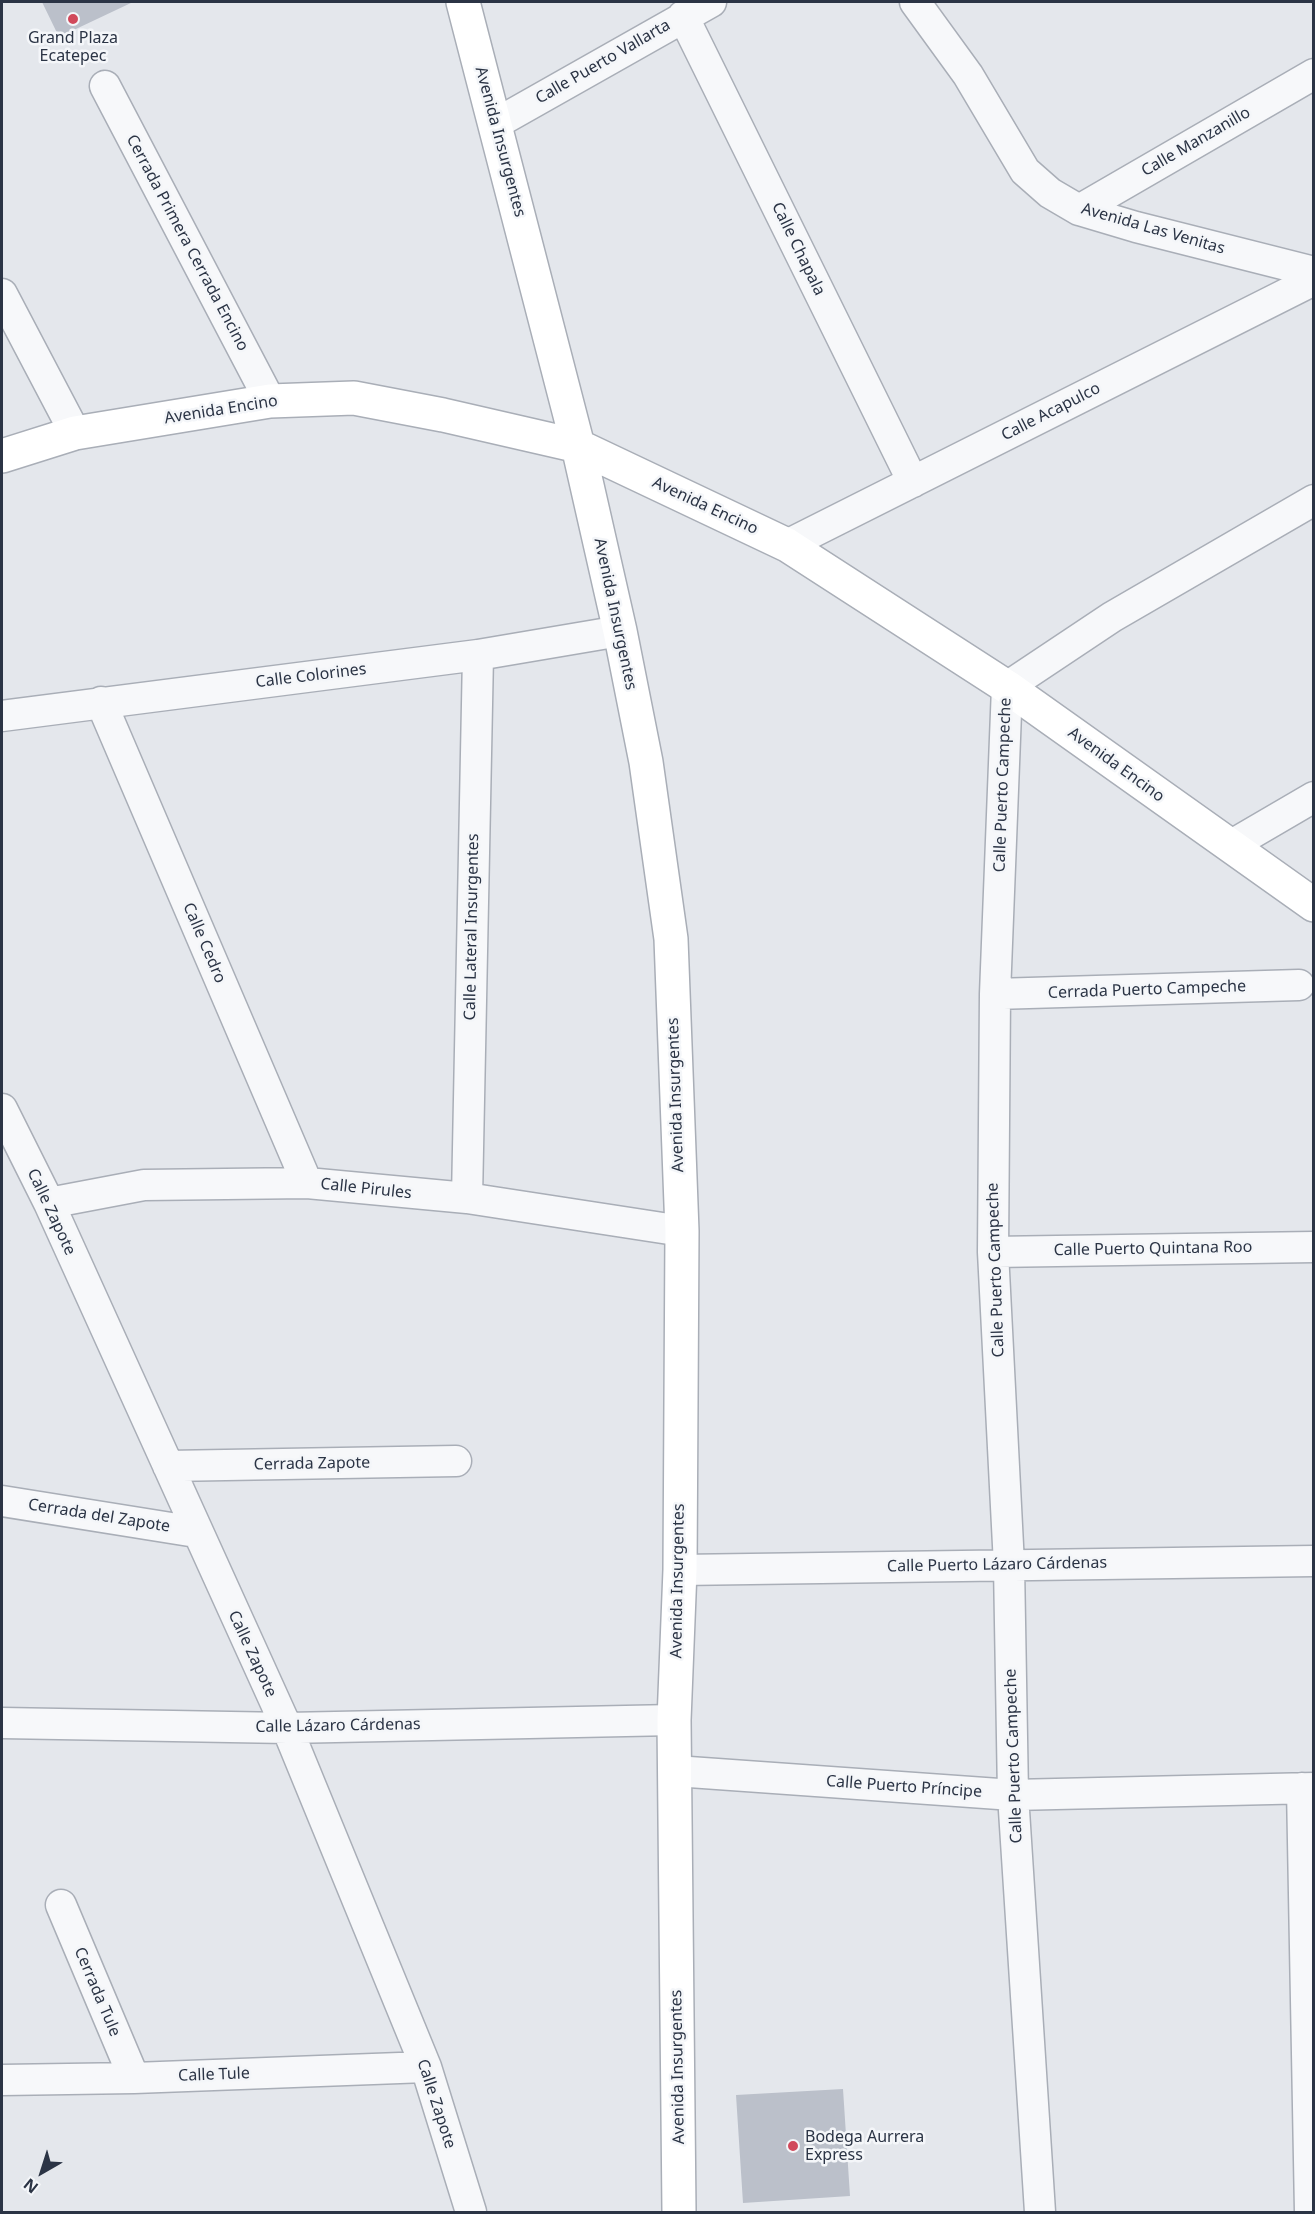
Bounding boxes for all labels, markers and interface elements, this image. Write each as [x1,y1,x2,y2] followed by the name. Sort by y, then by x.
[66,12,80,26] marker: Grand Plaza Ecatepec
[532,16,674,108] street label: Calle Puerto Vallarta
[28,28,118,66] place label: Grand Plaza Ecatepec
[471,65,529,219] street label: Avenida Insurgentes
[1138,103,1254,181] street label: Calle Manzanillo
[122,132,252,354] street label: Cerrada Primera Cerrada Encino
[767,199,829,299] street label: Calle Chapala
[1079,199,1227,259] street label: Avenida Las Venitas
[998,379,1104,445] street label: Calle Acapulco
[163,392,279,428] street label: Avenida Encino
[649,473,761,539] street label: Avenida Encino
[590,536,640,692] street label: Avenida Insurgentes
[255,660,367,692] street label: Calle Colorines
[990,697,1016,873] street label: Calle Puerto Campeche
[1064,724,1168,806] street label: Avenida Encino
[461,833,483,1021] street label: Calle Lateral Insurgentes
[178,900,230,986] street label: Calle Cedro
[1048,977,1246,1003] street label: Cerrada Puerto Campeche
[664,1017,688,1173] street label: Avenida Insurgentes
[23,1166,79,1258] street label: Calle Zapote
[319,1175,413,1203] street label: Calle Pirules
[983,1182,1009,1358] street label: Calle Puerto Campeche
[1053,1238,1253,1260] street label: Calle Puerto Quintana Roo
[254,1453,370,1475] street label: Cerrada Zapote
[27,1495,171,1537] street label: Cerrada del Zapote
[667,1503,689,1659] street label: Avenida Insurgentes
[887,1553,1107,1577] street label: Calle Puerto Lázaro Cárdenas
[224,1608,280,1700] street label: Calle Zapote
[1001,1668,1027,1844] street label: Calle Puerto Campeche
[255,1715,421,1737] street label: Calle Lázaro Cárdenas
[825,1772,983,1802] street label: Calle Puerto Príncipe
[70,1944,124,2040] street label: Cerrada Tule
[667,1989,689,2145] street label: Avenida Insurgentes
[413,2057,459,2151] street label: Calle Zapote
[178,2064,250,2086] street label: Calle Tule
[805,2127,924,2165] place label: Bodega Aurrera Express
[786,2139,800,2153] marker: Bodega Aurrera Express
[12,2142,72,2202] north arrow
[19,2173,43,2199] text: N

